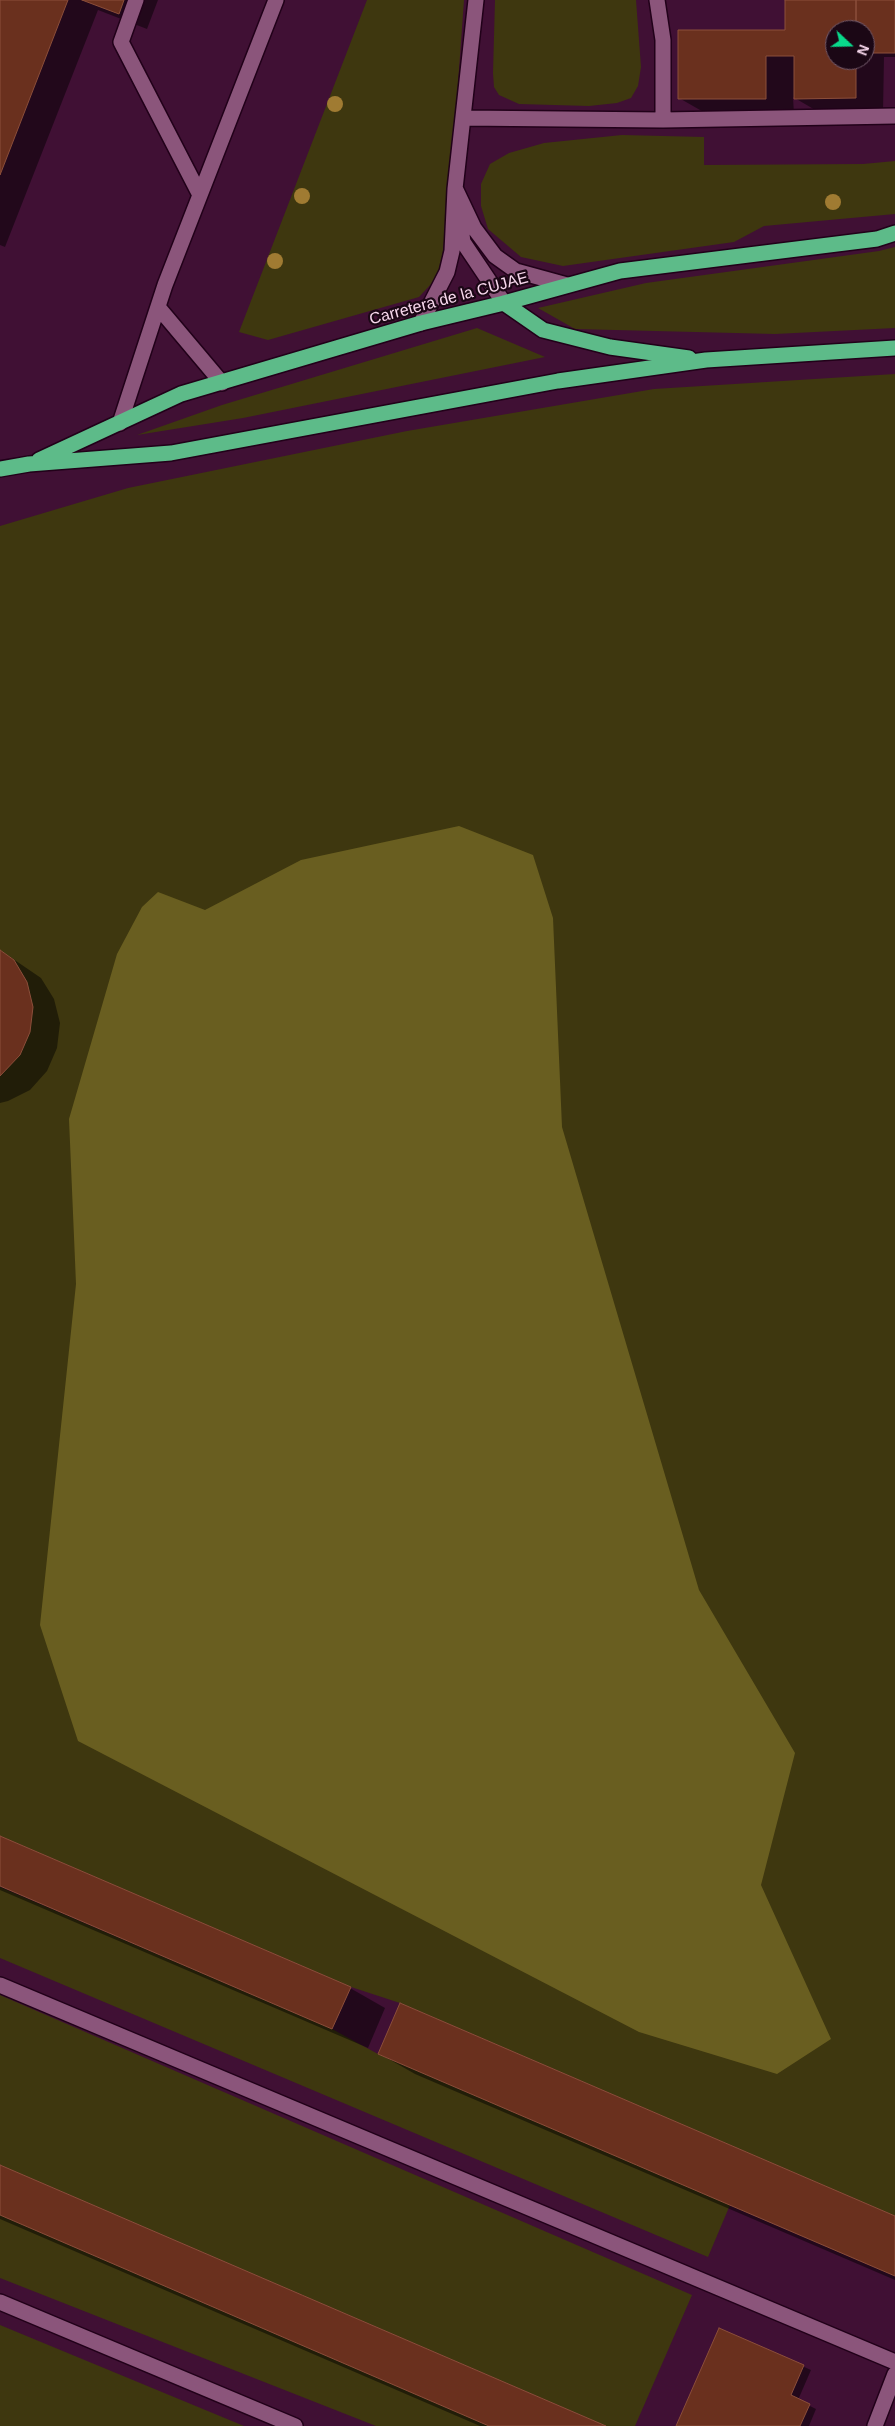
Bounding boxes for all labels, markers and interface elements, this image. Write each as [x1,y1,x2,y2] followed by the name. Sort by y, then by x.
[825,20,875,70] north arrow
[854,42,872,58] text: N
[367,269,531,329] street label: Carretera de la CUJAE

